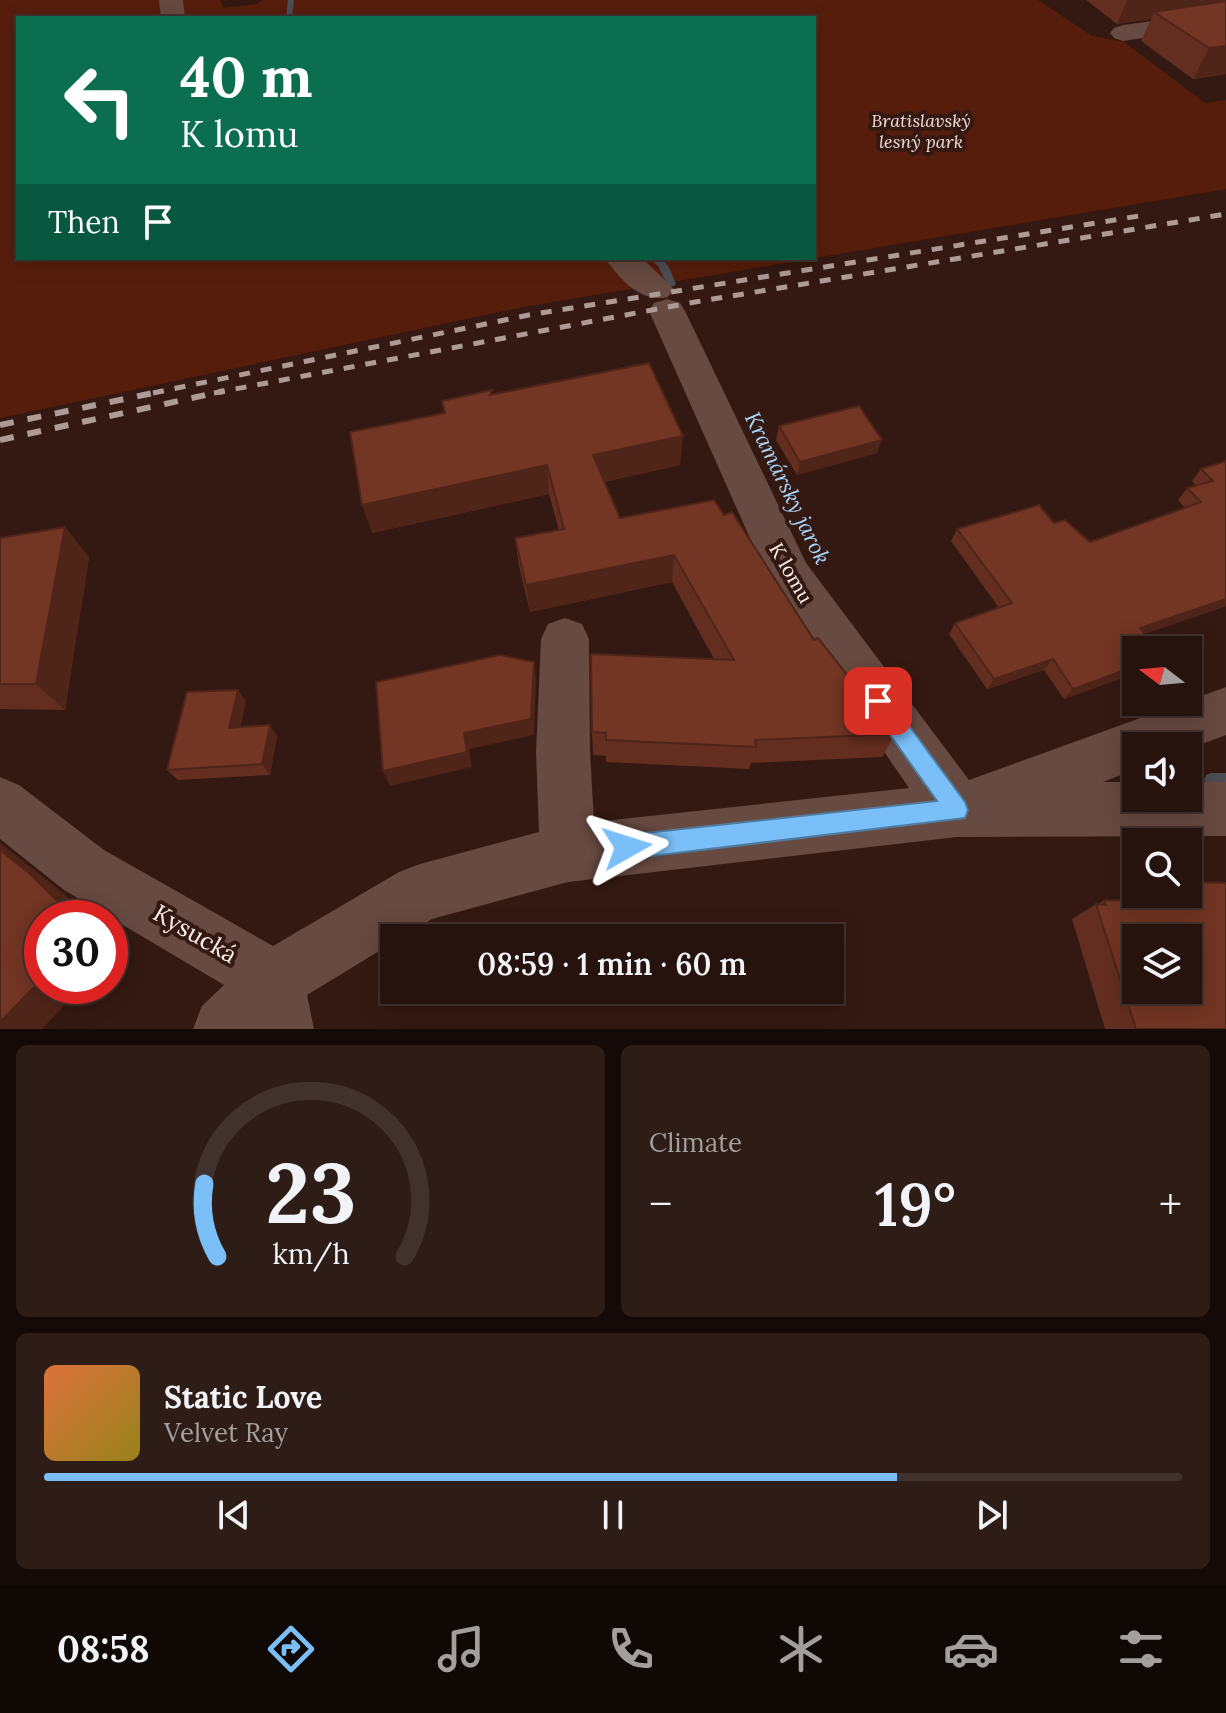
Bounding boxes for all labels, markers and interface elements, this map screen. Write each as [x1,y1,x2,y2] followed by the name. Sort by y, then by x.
[180,41,313,112] text: 40 m
[48,48,152,152] icon: left
[871,109,971,153] park label: Bratislavský lesný park
[180,111,299,157] text: K lomu
[136,200,180,244] icon: arrive
[48,203,120,241] text: Then
[739,407,837,569] water label: Kramársky jarok
[764,538,819,608] street label: K lomu
[1122,636,1202,716] north arrow
[1122,636,1202,1004] map controls
[844,667,912,735] pin
[856,679,900,723] icon: arrive
[1122,732,1202,812] button: sound
[585,805,669,889] position arrow
[1122,828,1202,908] button: search
[148,897,243,970] street label: Kysucká
[24,900,128,1004] speed limit sign: 30
[1122,924,1202,1004] button: layers
[477,945,747,983] text: 08:59 · 1 min · 60 m
[649,1126,742,1159] text: Climate
[265,1139,356,1246] text: 23
[875,1166,956,1242] text: 19°
[649,1176,672,1232] text: −
[1159,1176,1182,1232] text: +
[272,1235,349,1272] text: km/h
[164,1378,322,1416] text: Static Love
[164,1416,288,1449] text: Velvet Ray
[212,1493,256,1537] icon: previous
[591,1493,635,1537] icon: pause
[970,1493,1014,1537] icon: next
[263,1621,319,1677] icon: directions
[433,1621,489,1677] icon: music
[603,1621,659,1677] icon: phone
[773,1621,829,1677] icon: climate
[943,1621,999,1677] icon: car
[1113,1621,1169,1677] icon: filters
[57,1626,149,1672] text: 08:58

